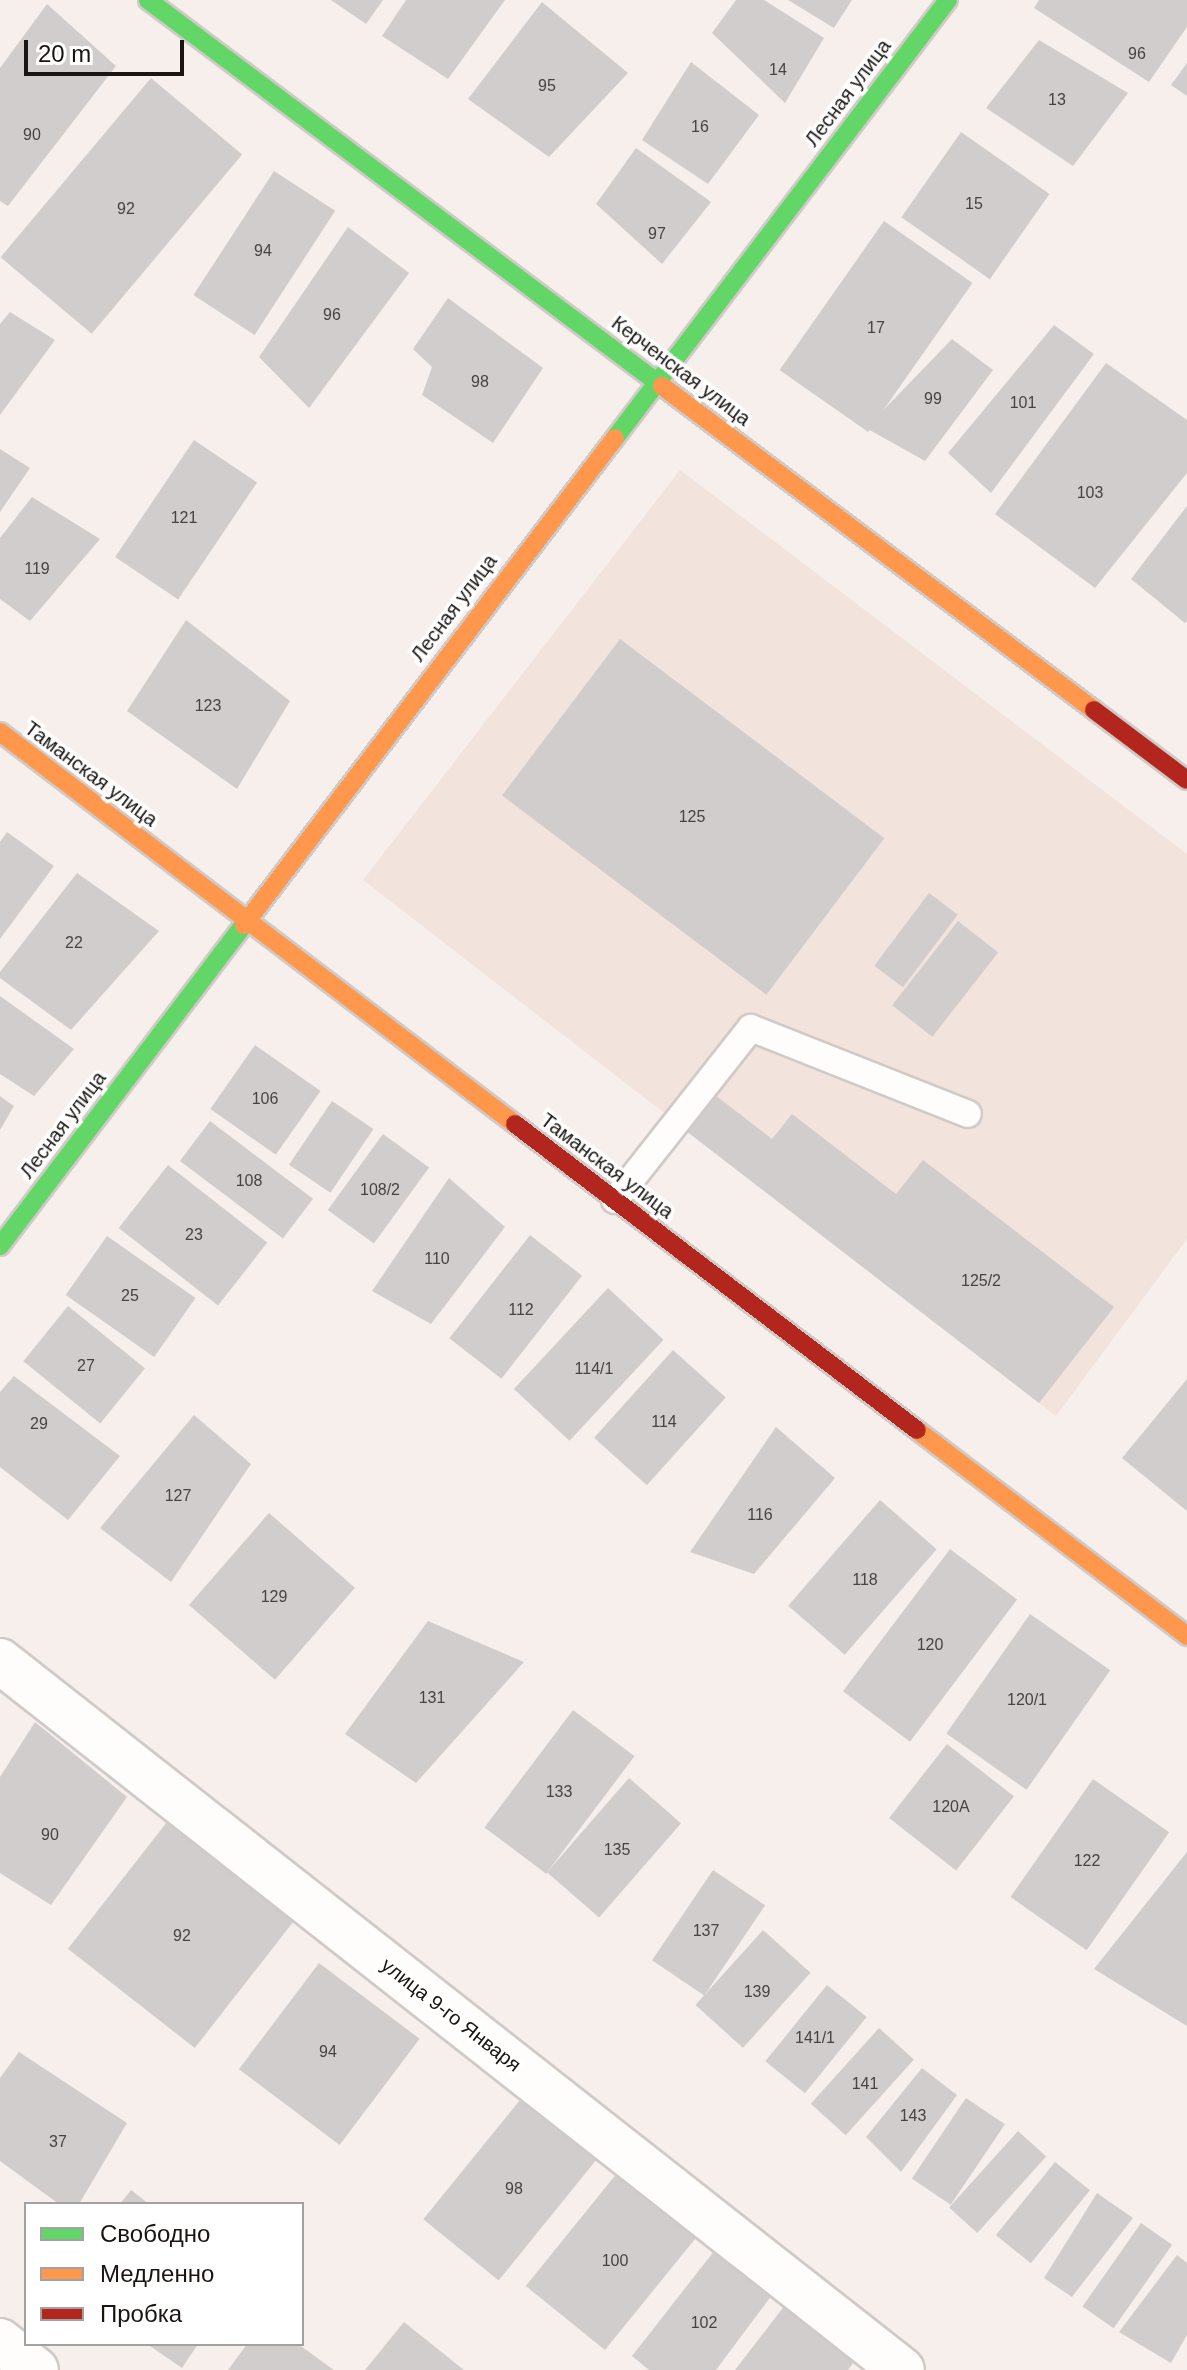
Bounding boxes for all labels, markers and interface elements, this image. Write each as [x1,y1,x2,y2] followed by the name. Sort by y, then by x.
[28,24,188,74] scale bar
[800,35,896,151] street label: Лесная улица
[38,40,91,67] text: 20 m
[1128,44,1146,64] house number: 96
[769,60,787,80] house number: 14
[538,76,556,96] house number: 95
[1048,90,1066,110] house number: 13
[691,117,709,137] house number: 16
[23,125,41,145] house number: 90
[965,194,983,214] house number: 15
[117,199,135,219] house number: 92
[648,224,666,244] house number: 97
[254,241,272,261] house number: 94
[323,305,341,325] house number: 96
[607,311,755,431] street label: Керченская улица
[867,318,885,338] house number: 17
[471,372,489,392] house number: 98
[924,389,942,409] house number: 99
[1010,393,1036,413] house number: 101
[1077,483,1103,503] house number: 103
[171,508,197,528] house number: 121
[406,550,502,666] street label: Лесная улица
[24,559,50,579] house number: 119
[195,696,221,716] house number: 123
[20,716,162,832] street label: Таманская улица
[679,807,705,827] house number: 125
[65,933,83,953] house number: 22
[15,1067,111,1183] street label: Лесная улица
[252,1089,278,1109] house number: 106
[536,1108,678,1224] street label: Таманская улица
[236,1171,262,1191] house number: 108
[360,1180,400,1200] house number: 108/2
[185,1225,203,1245] house number: 23
[424,1249,450,1269] house number: 110
[961,1271,1001,1291] house number: 125/2
[121,1286,139,1306] house number: 25
[508,1300,534,1320] house number: 112
[77,1356,95,1376] house number: 27
[575,1359,613,1379] house number: 114/1
[651,1412,677,1432] house number: 114
[30,1414,48,1434] house number: 29
[165,1486,191,1506] house number: 127
[747,1505,773,1525] house number: 116
[852,1570,878,1590] house number: 118
[261,1587,287,1607] house number: 129
[917,1635,943,1655] house number: 120
[419,1688,445,1708] house number: 131
[1007,1690,1047,1710] house number: 120/1
[546,1782,572,1802] house number: 133
[932,1797,970,1817] house number: 120А
[41,1825,59,1845] house number: 90
[604,1840,630,1860] house number: 135
[1074,1851,1100,1871] house number: 122
[693,1921,719,1941] house number: 137
[173,1926,191,1946] house number: 92
[376,1953,526,2077] street label: улица 9-го Января
[744,1982,770,2002] house number: 139
[795,2028,835,2048] house number: 141/1
[319,2042,337,2062] house number: 94
[852,2074,878,2094] house number: 141
[900,2106,926,2126] house number: 143
[49,2132,67,2152] house number: 37
[505,2179,523,2199] house number: 98
[24,2202,304,2346] legend
[100,2220,210,2247] text: Свободно
[602,2251,628,2271] house number: 100
[100,2260,214,2287] text: Медленно
[100,2300,182,2327] text: Пробка
[691,2313,717,2333] house number: 102

